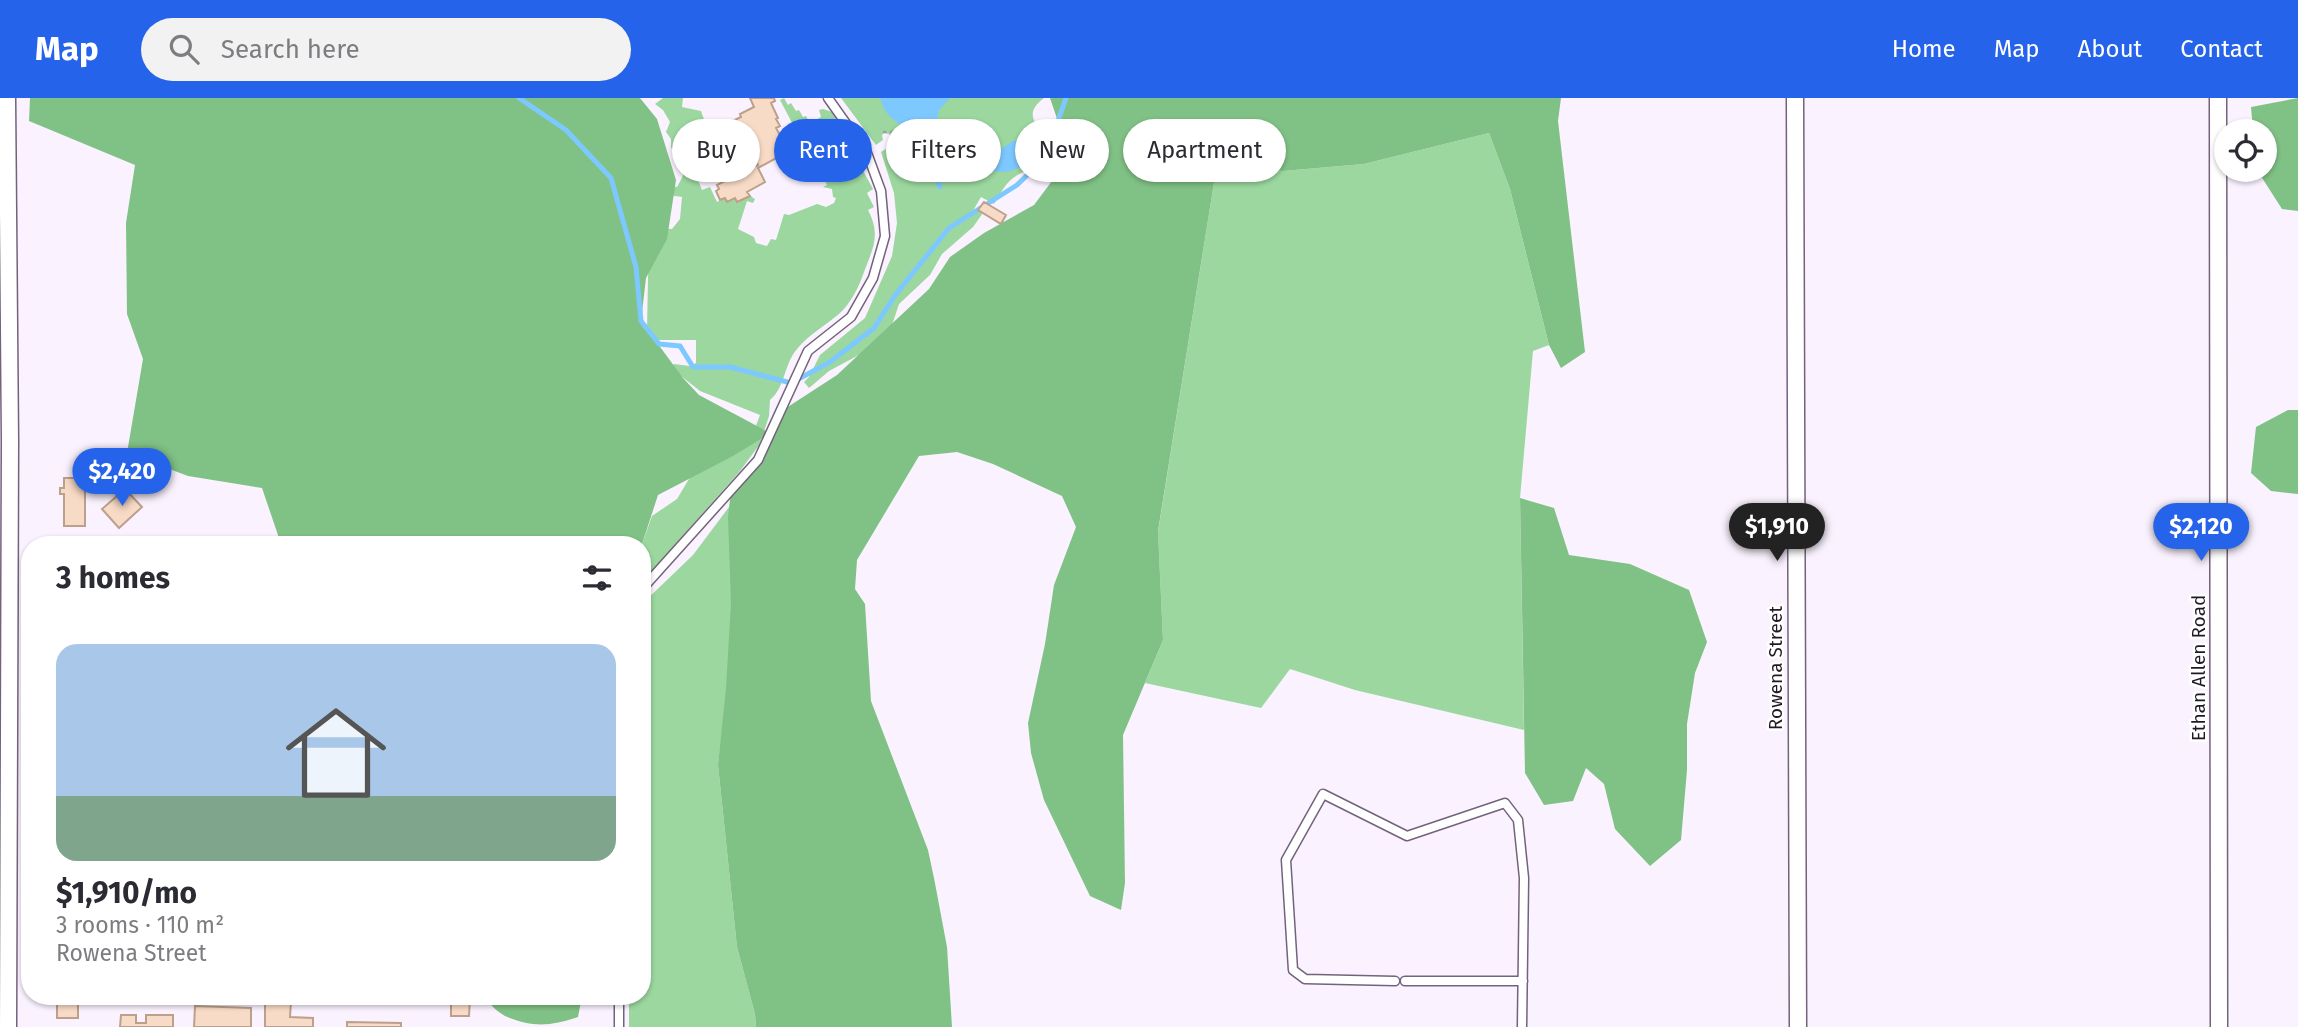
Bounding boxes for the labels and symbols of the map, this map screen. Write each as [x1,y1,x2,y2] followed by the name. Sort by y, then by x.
[65,448,179,508] pin: $2,420
[1720,504,1834,563] pin: $1,910
[2144,504,2258,563] pin: $2,120
[2187,595,2210,741] street label: Ethan Allen Road
[1764,606,1787,730] street label: Rowena Street

